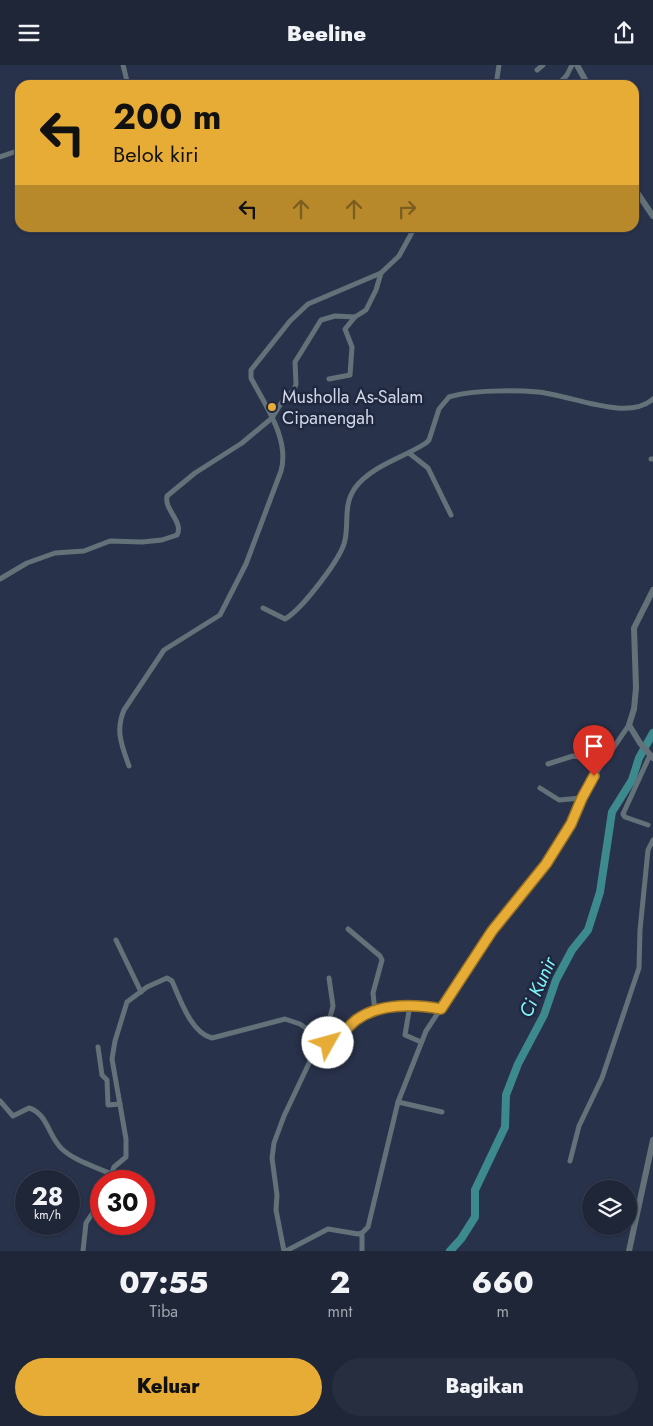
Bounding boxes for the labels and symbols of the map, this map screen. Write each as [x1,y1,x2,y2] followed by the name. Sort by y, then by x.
[282,384,423,431] place label: Musholla As-Salam Cipanengah
[266,401,278,413] marker: Musholla As-Salam Cipanengah
[573,725,615,776] pin
[512,951,563,1022] water label: Ci Kunir
[301,1016,353,1068] position arrow
[90,1170,155,1235] speed limit sign: 30

